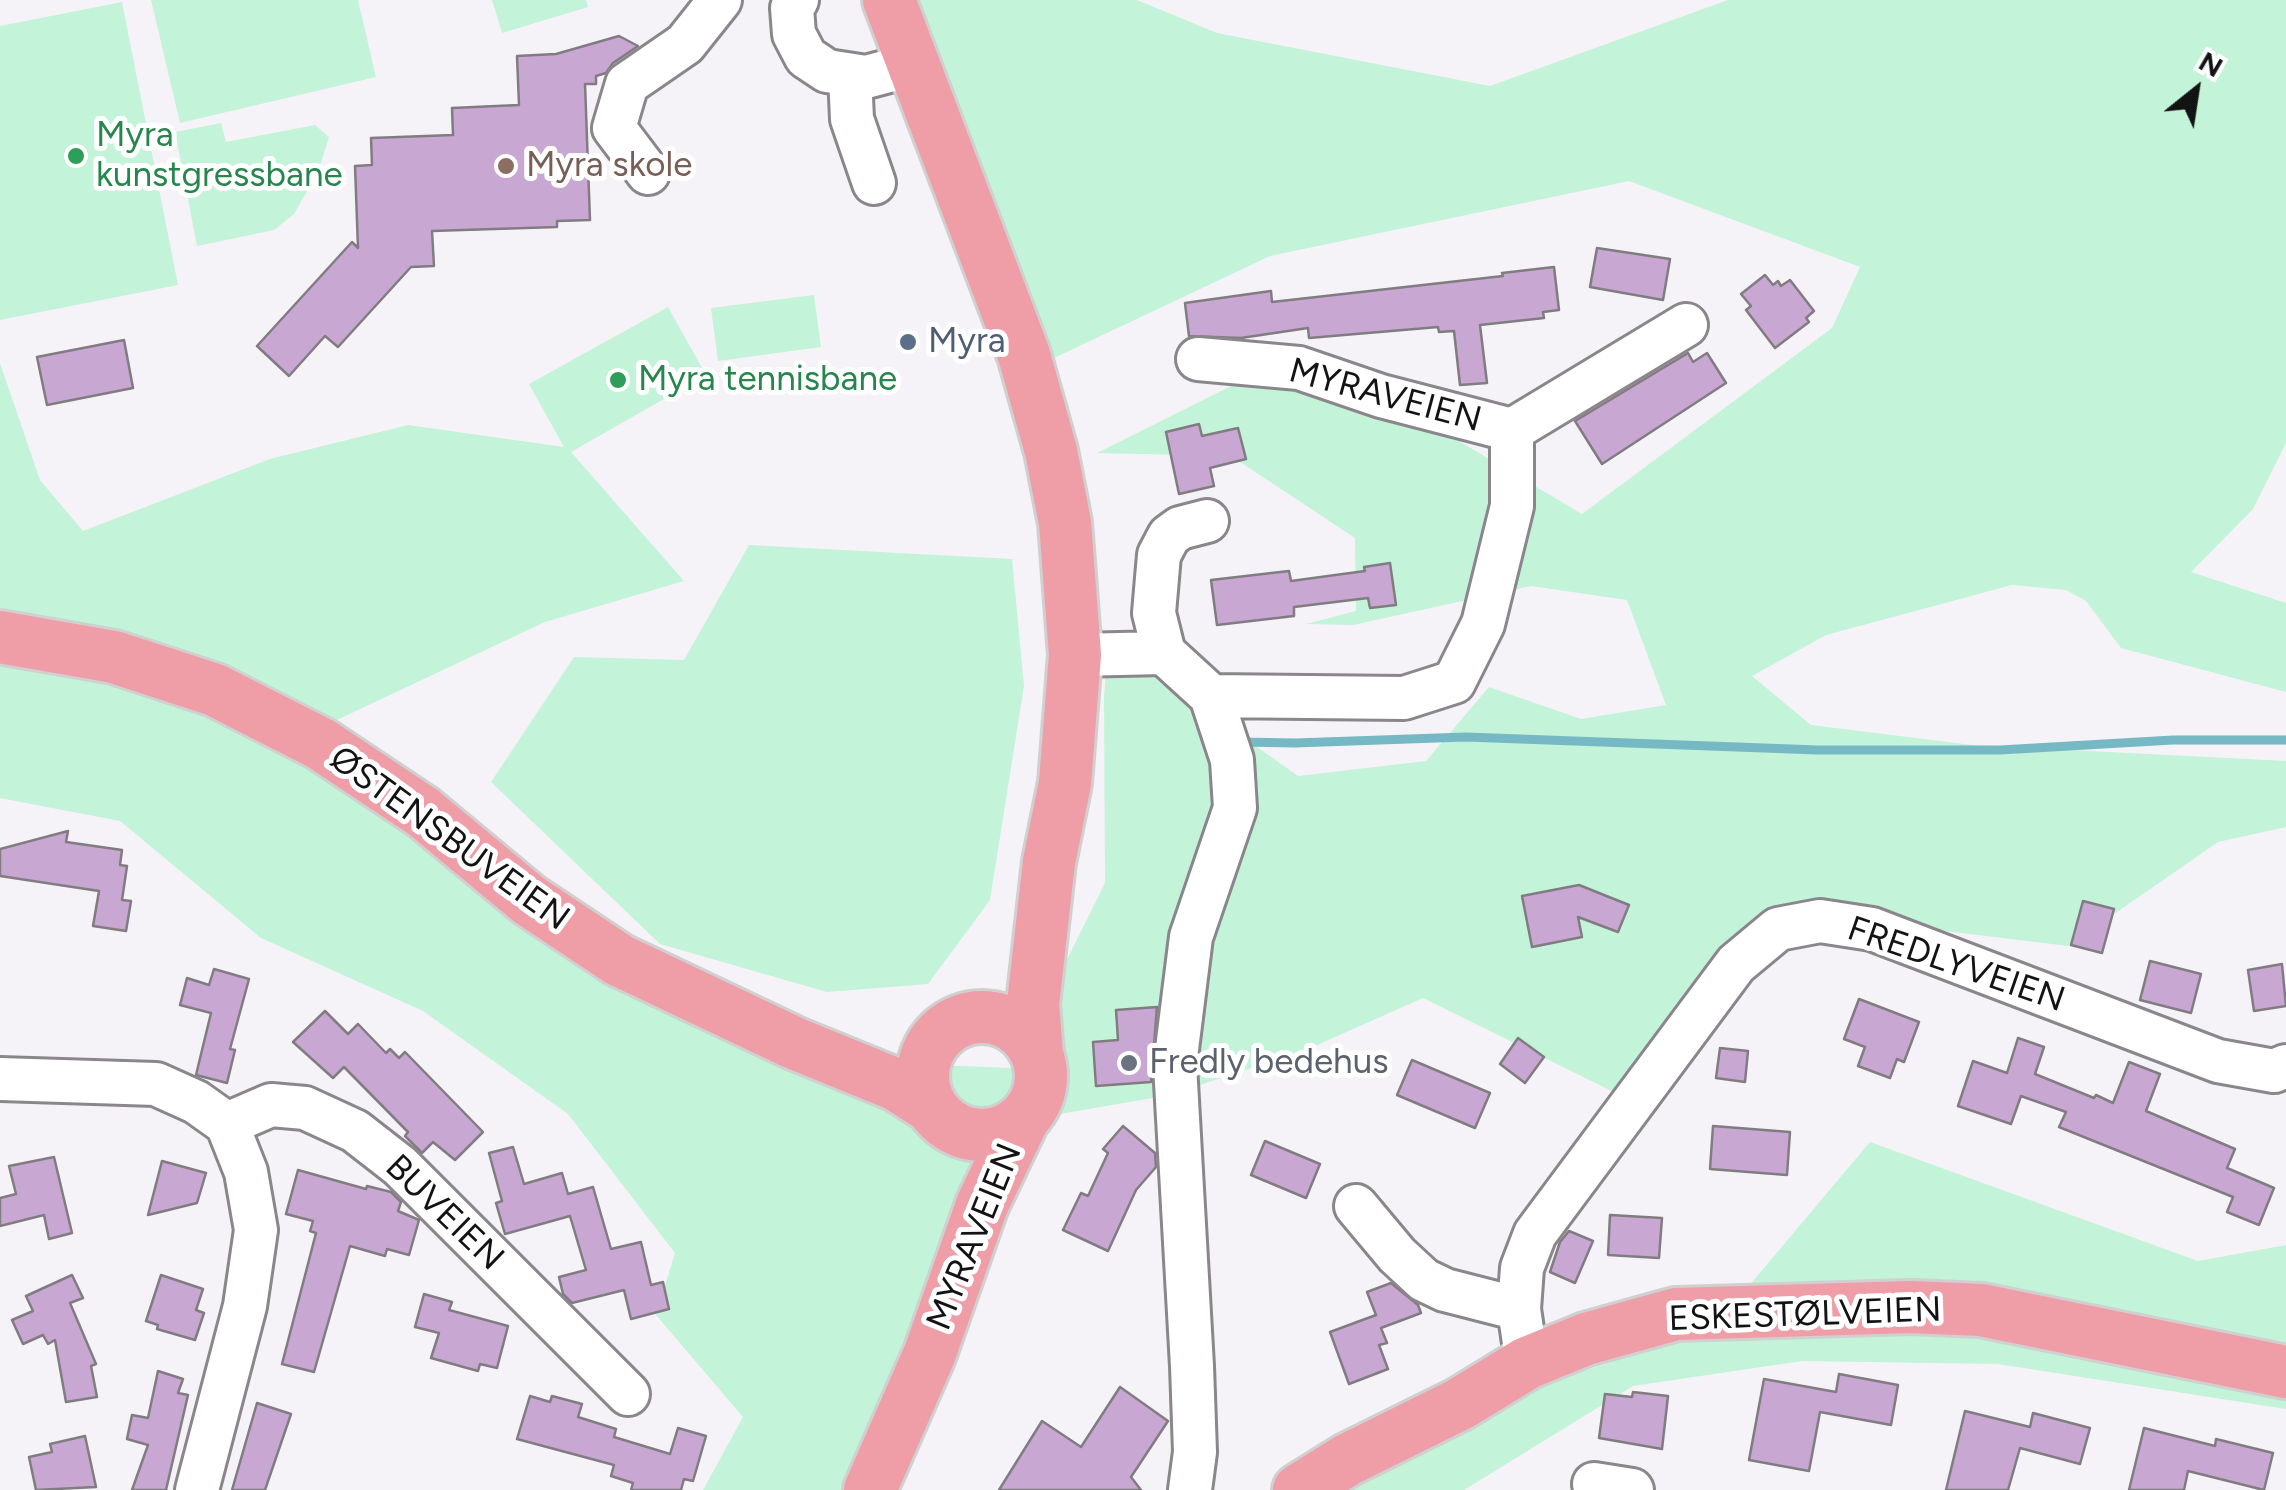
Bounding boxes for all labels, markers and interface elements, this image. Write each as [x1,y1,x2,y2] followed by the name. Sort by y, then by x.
[2146,40,2246,140] north arrow
[2193,44,2229,84] text: N
[96,115,343,197] place label: Myra kunstgressbane
[65,145,87,167] marker: Myra kunstgressbane
[526,145,692,187] place label: Myra skole
[495,155,517,177] marker: Myra skole
[928,321,1006,363] place label: Myra
[897,331,919,353] marker: Myra
[1284,350,1486,442] street label: MYRAVEIEN
[638,359,897,401] place label: Myra tennisbane
[607,369,629,391] marker: Myra tennisbane
[321,738,577,940] street label: ØSTENSBUVEIEN
[1842,908,2070,1022] street label: FREDLYVEIEN
[1149,1042,1388,1084] place label: Fredly bedehus
[1118,1052,1140,1074] marker: Fredly bedehus
[919,1138,1031,1336] street label: MYRAVEIEN
[376,1146,512,1280] street label: BUVEIEN
[1668,1289,1942,1341] street label: ESKESTØLVEIEN

